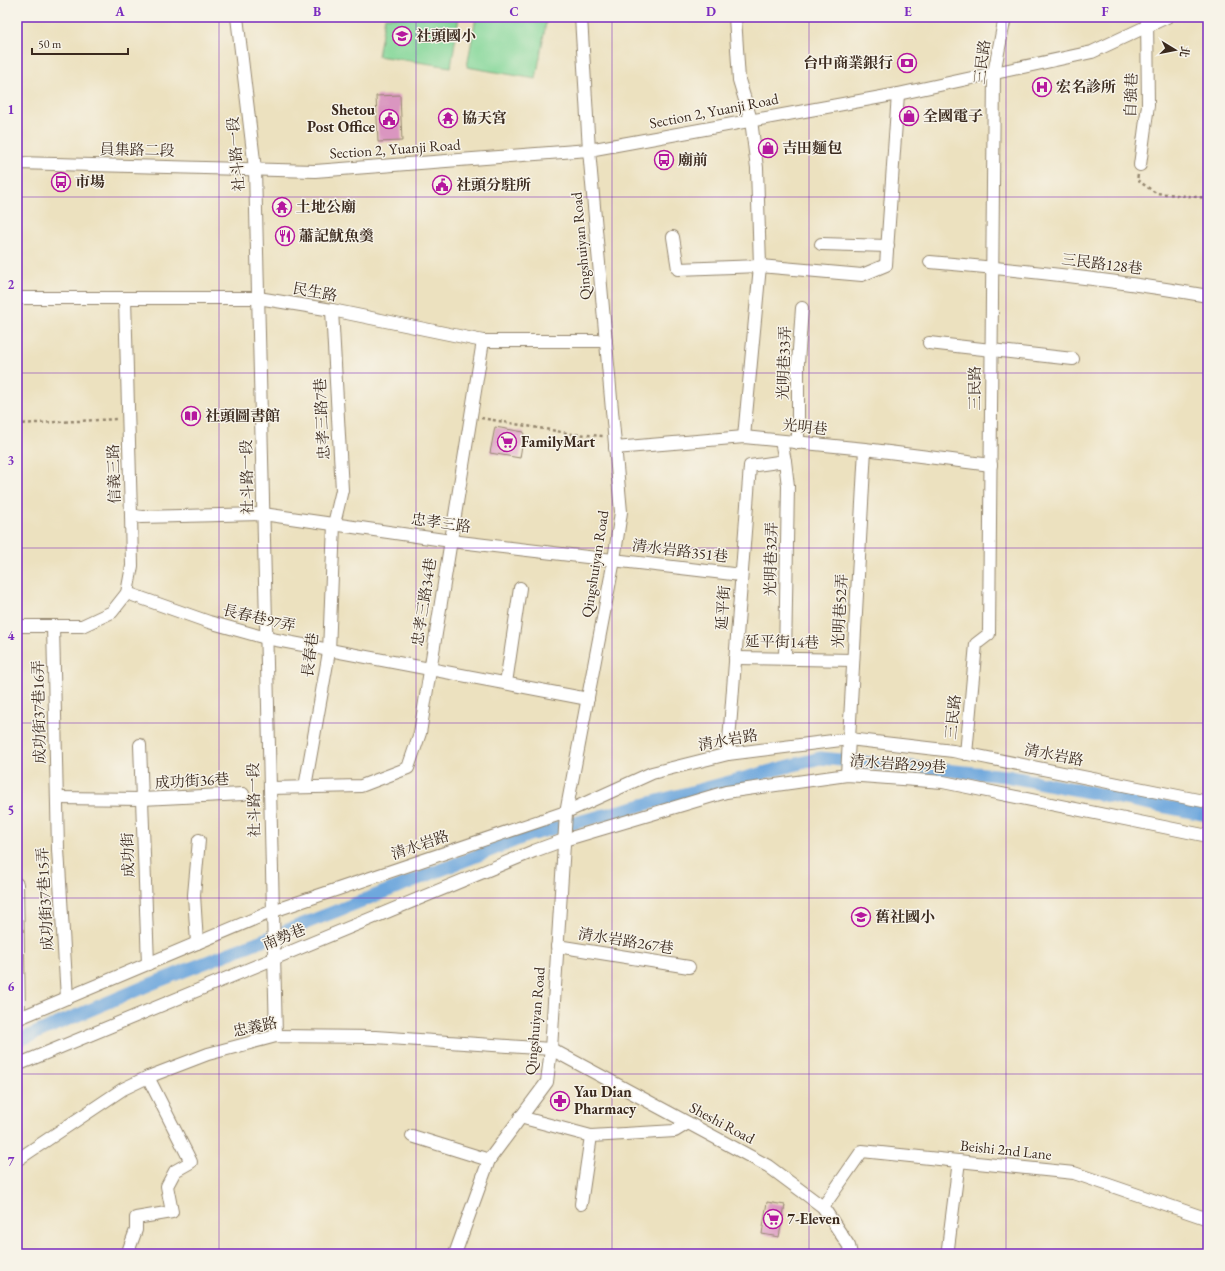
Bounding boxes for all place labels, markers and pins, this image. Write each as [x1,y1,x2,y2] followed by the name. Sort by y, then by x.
[391,25,413,47] school or university icon: 社頭國小
[416,26,476,45] place label: 社頭國小
[896,52,918,74] bank icon: 台中商業銀行
[803,53,893,72] place label: 台中商業銀行
[1031,76,1053,98] hospital icon: 宏名診所
[1056,77,1116,96] place label: 宏名診所
[307,100,376,136] place label: Shetou Post Office
[898,105,920,127] shop icon: 全國電子
[923,106,983,125] place label: 全國電子
[437,107,459,129] temple icon: 協天宮
[378,108,400,130] public building icon: Shetou Post Office
[462,108,507,127] place label: 協天宮
[757,137,779,159] shop icon: 吉田麵包
[782,138,842,157] place label: 吉田麵包
[653,149,675,171] bus stop icon: 廟前
[678,150,708,169] place label: 廟前
[50,171,72,193] bus stop icon: 市場
[75,172,105,191] place label: 市場
[431,174,453,196] public building icon: 社頭分駐所
[456,175,531,194] place label: 社頭分駐所
[271,196,293,218] temple icon: 土地公廟
[296,197,356,216] place label: 土地公廟
[274,225,296,247] restaurant icon: 蕭記魷魚羹
[299,226,374,245] place label: 蕭記魷魚羹
[180,405,202,427] library icon: 社頭圖書館
[205,406,280,425] place label: 社頭圖書館
[496,431,518,453] supermarket icon: FamilyMart
[521,432,596,451] place label: FamilyMart
[850,906,872,928] school or university icon: 舊社國小
[875,907,935,926] place label: 舊社國小
[574,1082,637,1118] place label: Yau Dian Pharmacy
[549,1090,571,1112] pharmacy icon: Yau Dian Pharmacy
[762,1208,784,1230] supermarket icon: 7-Eleven
[787,1209,841,1228] place label: 7-Eleven

